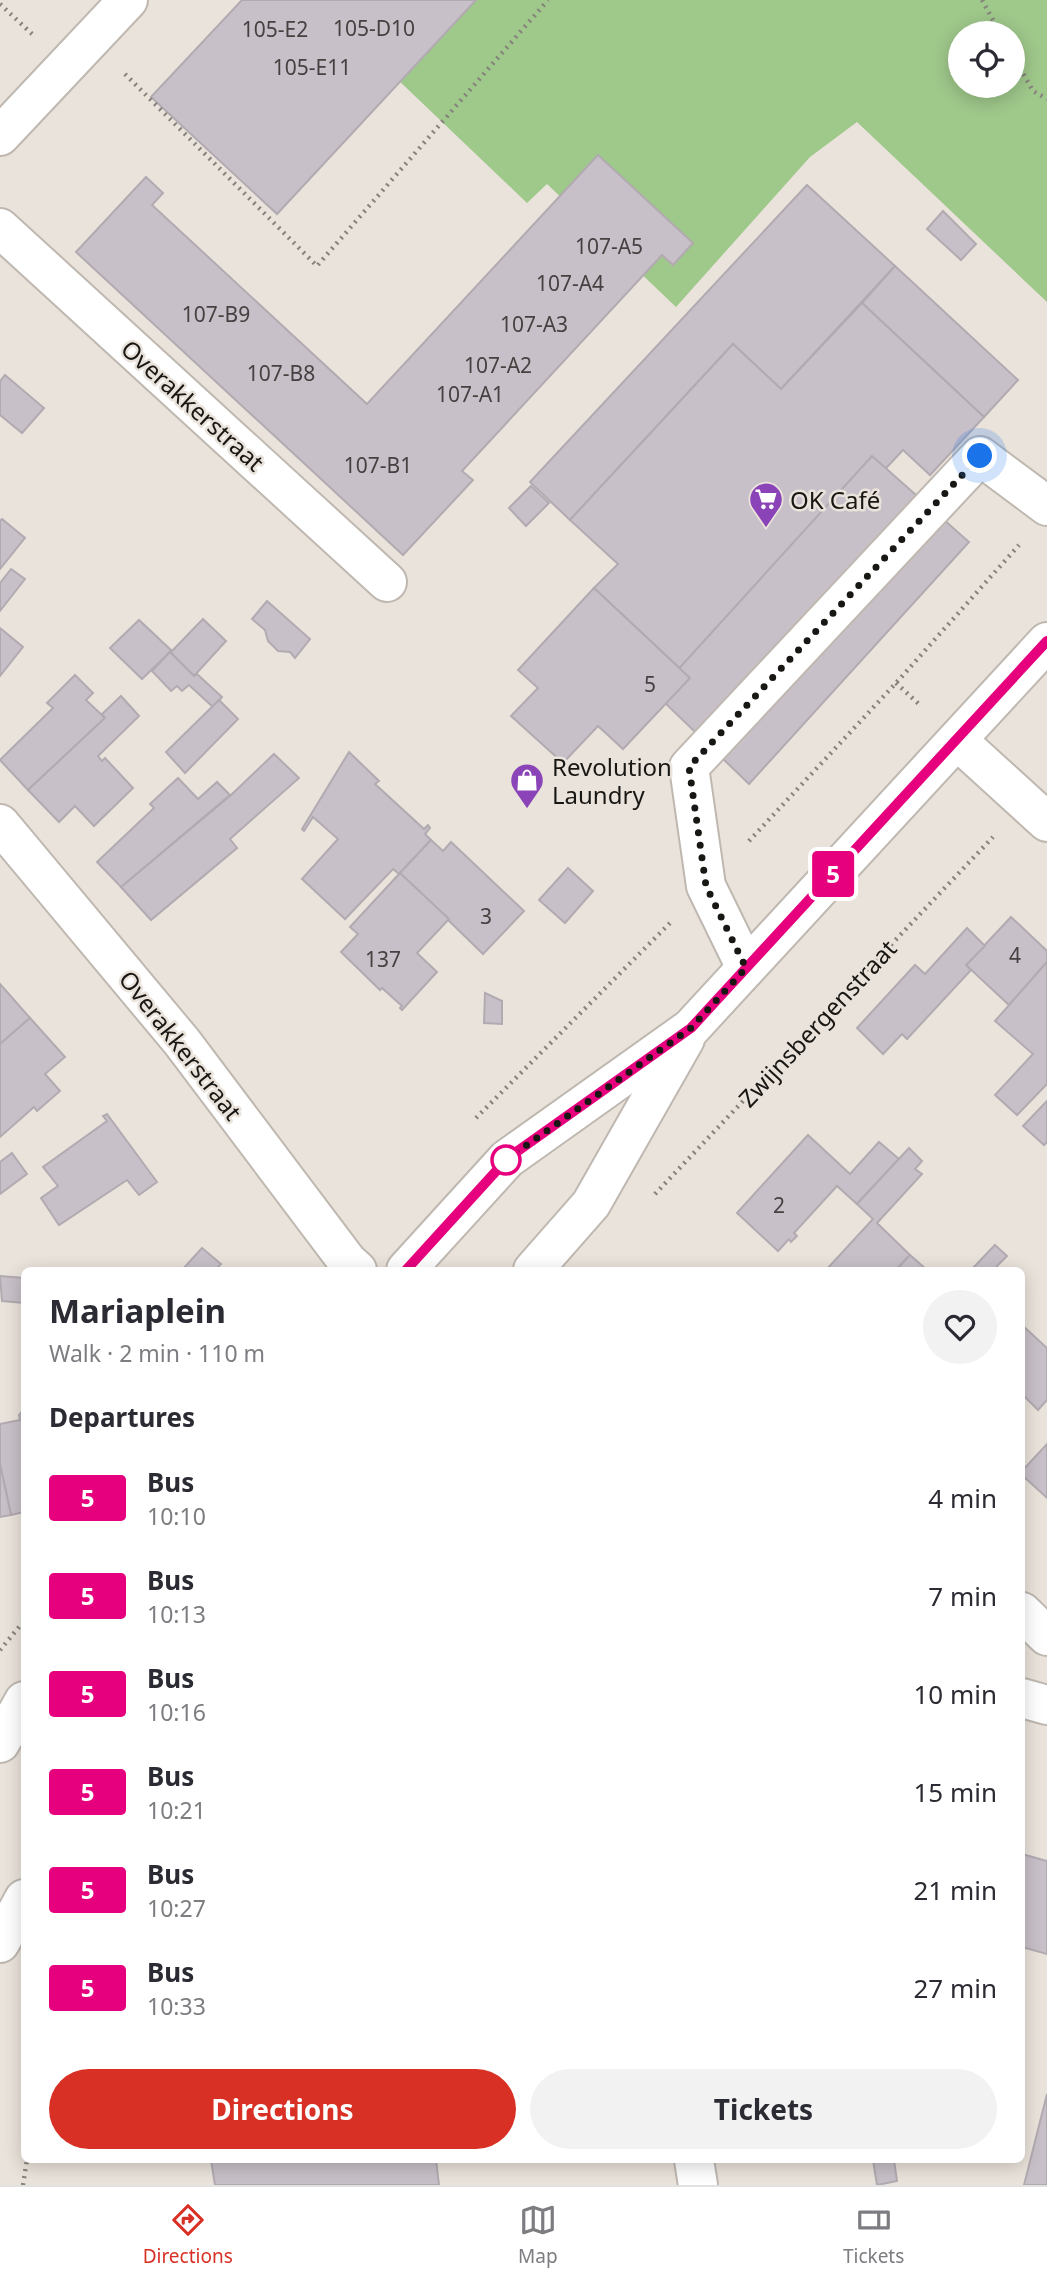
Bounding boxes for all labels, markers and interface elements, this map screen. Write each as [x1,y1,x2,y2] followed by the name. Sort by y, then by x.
[333,14,415,42] house number: 105-D10
[242,15,308,43] house number: 105-E2
[948,21,1025,98] map controls
[948,21,1025,98] button: locate
[273,53,351,81] house number: 105-E11
[575,232,643,260] house number: 107-A5
[536,269,604,297] house number: 107-A4
[182,300,250,328] house number: 107-B9
[500,310,568,338] house number: 107-A3
[114,332,272,478] street label: Overakkerstraat
[464,351,532,379] house number: 107-A2
[247,359,315,387] house number: 107-B8
[436,380,504,408] house number: 107-A1
[962,438,997,473] your location
[344,451,412,479] house number: 107-B1
[747,480,785,529] supermarket icon: OK Café
[790,483,880,516] place label: OK Café
[644,670,656,698] house number: 5
[552,750,672,811] place label: Revolution Laundry
[508,761,546,810] shop icon: Revolution Laundry
[810,851,856,897] line badge: 5
[826,857,840,890] text: 5
[480,902,492,930] house number: 3
[731,932,903,1114] street label: Zwijnsbergenstraat
[1009,941,1021,969] house number: 4
[365,945,401,973] house number: 137
[112,963,250,1127] street label: Overakkerstraat
[491,1145,521,1175] unlabelled marker
[773,1191,785,1219] house number: 2
[49,1288,226,1333] text: Mariaplein
[923,1290,997,1364] button: heart
[49,1337,265,1369] text: Walk · 2 min · 110 m
[49,1399,195,1435] text: Departures
[147,1464,194,1500] text: Bus
[928,1480,997,1516] text: 4 min
[81,1481,94,1514] text: 5
[147,1500,206,1532] text: 10:10
[147,1562,194,1598] text: Bus
[928,1578,997,1614] text: 7 min
[81,1579,94,1612] text: 5
[147,1598,206,1630] text: 10:13
[147,1660,194,1696] text: Bus
[913,1676,997,1712] text: 10 min
[81,1677,94,1710] text: 5
[147,1696,206,1728] text: 10:16
[147,1758,194,1794] text: Bus
[913,1774,997,1810] text: 15 min
[81,1775,94,1808] text: 5
[147,1794,206,1826] text: 10:21
[147,1856,194,1892] text: Bus
[913,1872,997,1908] text: 21 min
[81,1873,94,1906] text: 5
[147,1892,206,1924] text: 10:27
[147,1954,194,1990] text: Bus
[913,1970,997,2006] text: 27 min
[81,1971,94,2004] text: 5
[147,1990,206,2022] text: 10:33
[49,2069,516,2149] button: Directions
[530,2069,997,2149] button: Tickets
[143,2201,233,2269] tab: Directions
[518,2201,558,2269] tab: Map
[843,2201,904,2269] tab: Tickets

